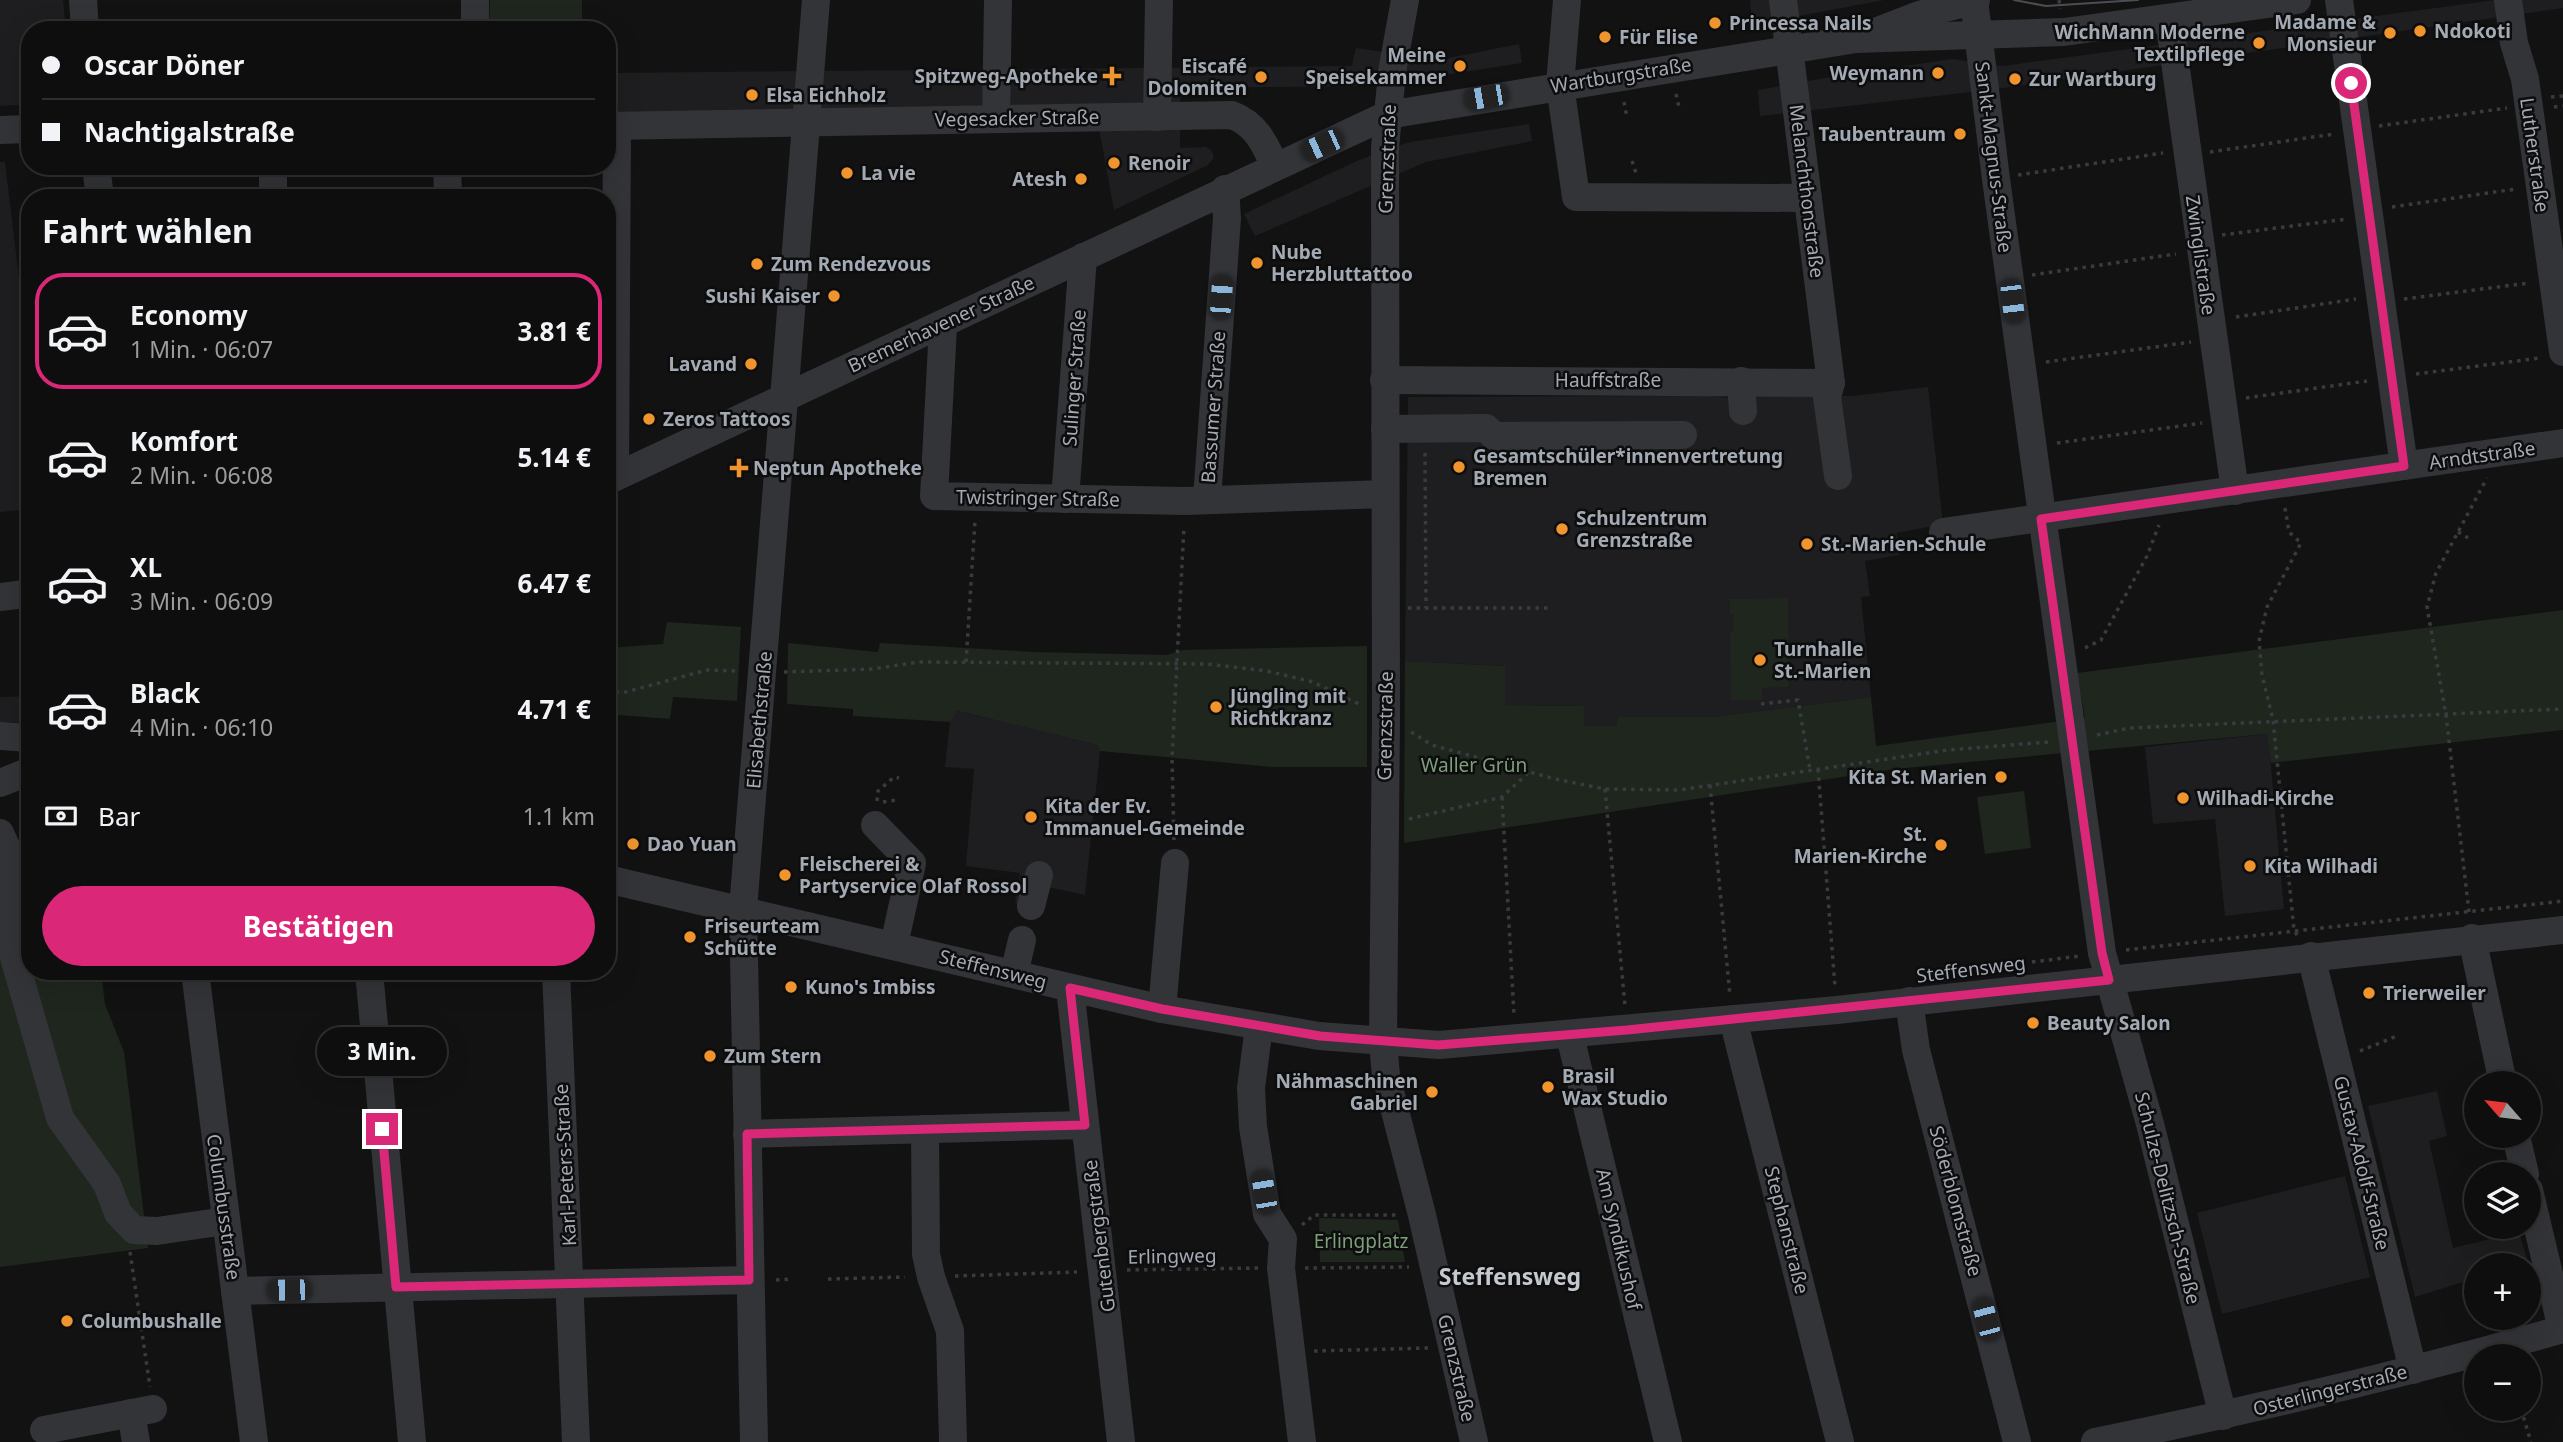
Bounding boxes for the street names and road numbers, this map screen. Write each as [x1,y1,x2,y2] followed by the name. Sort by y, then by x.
[1549,51,1693,99] street label: Wartburgstraße
[1969,60,2019,254] street label: Sankt-Magnus-Straße
[2514,96,2556,214] street label: Lutherstraße
[1783,103,1831,279] street label: Melanchthonstraße
[934,104,1100,132] street label: Vegesacker Straße
[1372,104,1402,214] street label: Grenzstraße
[2180,193,2222,317] street label: Zwinglistraße
[844,269,1038,379] street label: Bremerhavener Straße
[1056,309,1092,447] street label: Sulinger Straße
[1195,330,1231,484] street label: Bassumer Straße
[1555,367,1661,393] street label: Hauffstraße
[2427,435,2537,475] street label: Arndtstraße
[956,484,1120,512] street label: Twistringer Straße
[740,650,778,790] street label: Elisabethstraße
[1371,671,1399,781] street label: Grenzstraße
[936,943,1050,995] street label: Steffensweg
[1915,949,2027,989] street label: Steffensweg
[2328,1073,2396,1253] street label: Gustav-Adolf-Straße
[548,1083,582,1247] street label: Karl-Peters-Straße
[2129,1089,2207,1307] street label: Schulze-Delitzsch-Straße
[1923,1123,1989,1279] street label: Söderblomstraße
[201,1132,247,1282] street label: Columbusstraße
[1077,1158,1121,1314] street label: Gutenbergstraße
[1759,1163,1815,1297] street label: Stephanstraße
[1590,1166,1648,1314] street label: Am Syndikushof
[1127,1242,1217,1270] street label: Erlingweg
[1432,1312,1482,1424] street label: Grenzstraße
[2250,1358,2410,1422] street label: Osterlingerstraße

